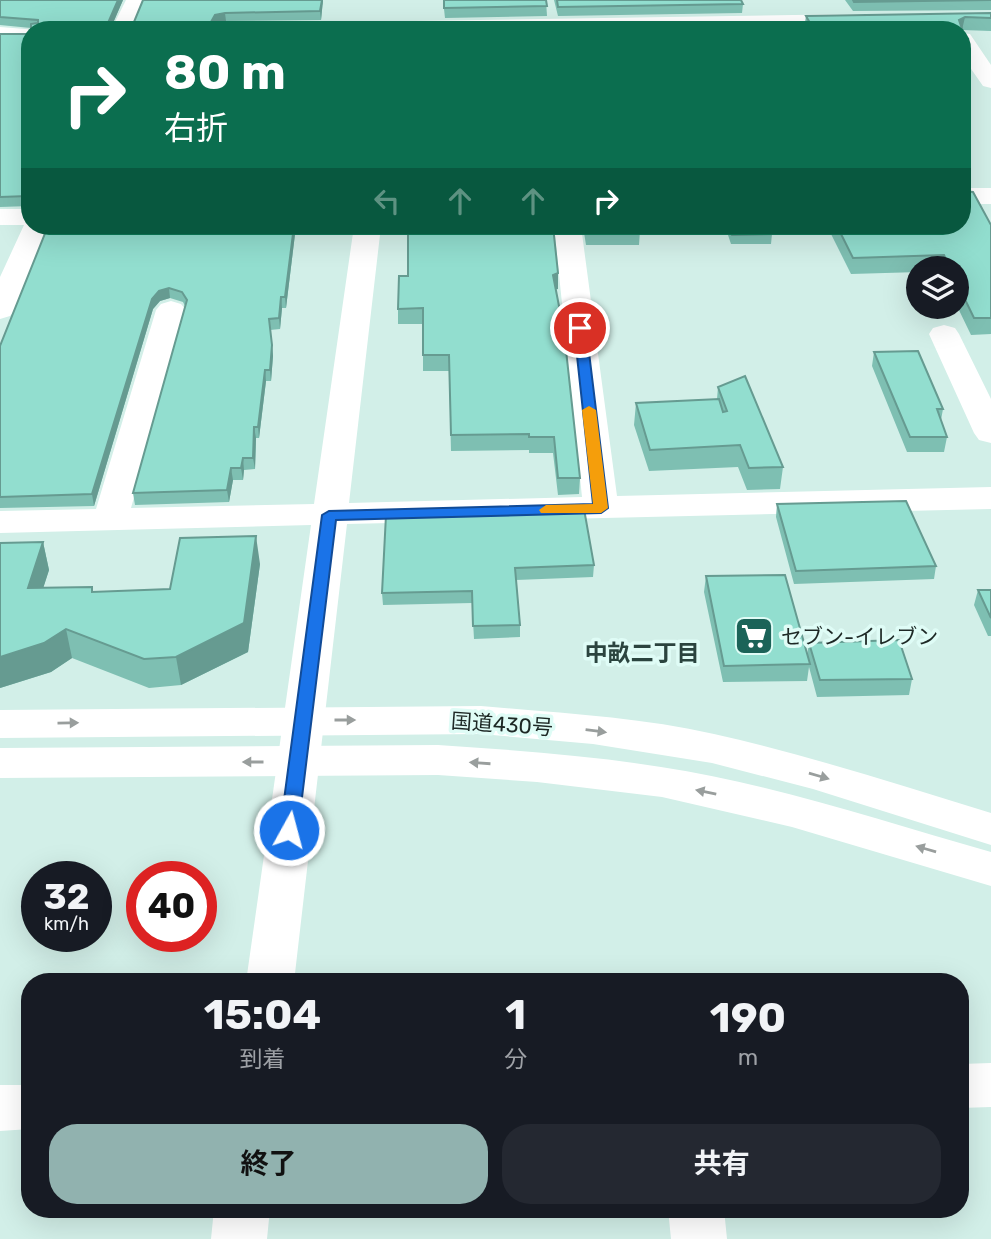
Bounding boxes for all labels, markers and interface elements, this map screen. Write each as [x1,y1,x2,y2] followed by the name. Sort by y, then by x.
[164,43,286,101] text: 80 m
[49,49,140,140] icon: right
[164,109,228,147] text: 右折
[368,182,406,220] icon: left
[441,182,479,220] icon: ahead
[514,182,552,220] icon: ahead
[587,182,625,220] icon: right
[906,256,969,319] map controls
[906,256,969,319] button: layers
[550,298,610,358] pin
[561,309,599,347] icon: arrive
[733,615,775,657] supermarket icon: セブン-イレブン
[781,624,938,649] place label: セブン-イレブン
[585,639,700,667] district label: 中畝二丁目
[450,708,554,740] street label: 国道430号
[334,714,356,726] one-way arrow
[57,717,79,729] one-way arrow
[585,725,607,736] one-way arrow
[242,756,264,768] one-way arrow
[469,757,491,768] one-way arrow
[808,771,830,782] one-way arrow
[695,786,717,797] one-way arrow
[252,793,326,867] position arrow
[915,844,936,854] one-way arrow
[126,861,217,952] speed limit sign: 40
[44,876,89,918] text: 32
[44,913,89,935] text: km/h
[204,990,321,1040] text: 15:04
[505,990,526,1040] text: 1
[710,993,786,1043] text: 190
[738,1043,758,1071] text: m
[240,1045,286,1073] text: 到着
[504,1045,527,1073] text: 分
[49,1124,488,1204] button: 終了
[502,1124,941,1204] button: 共有

